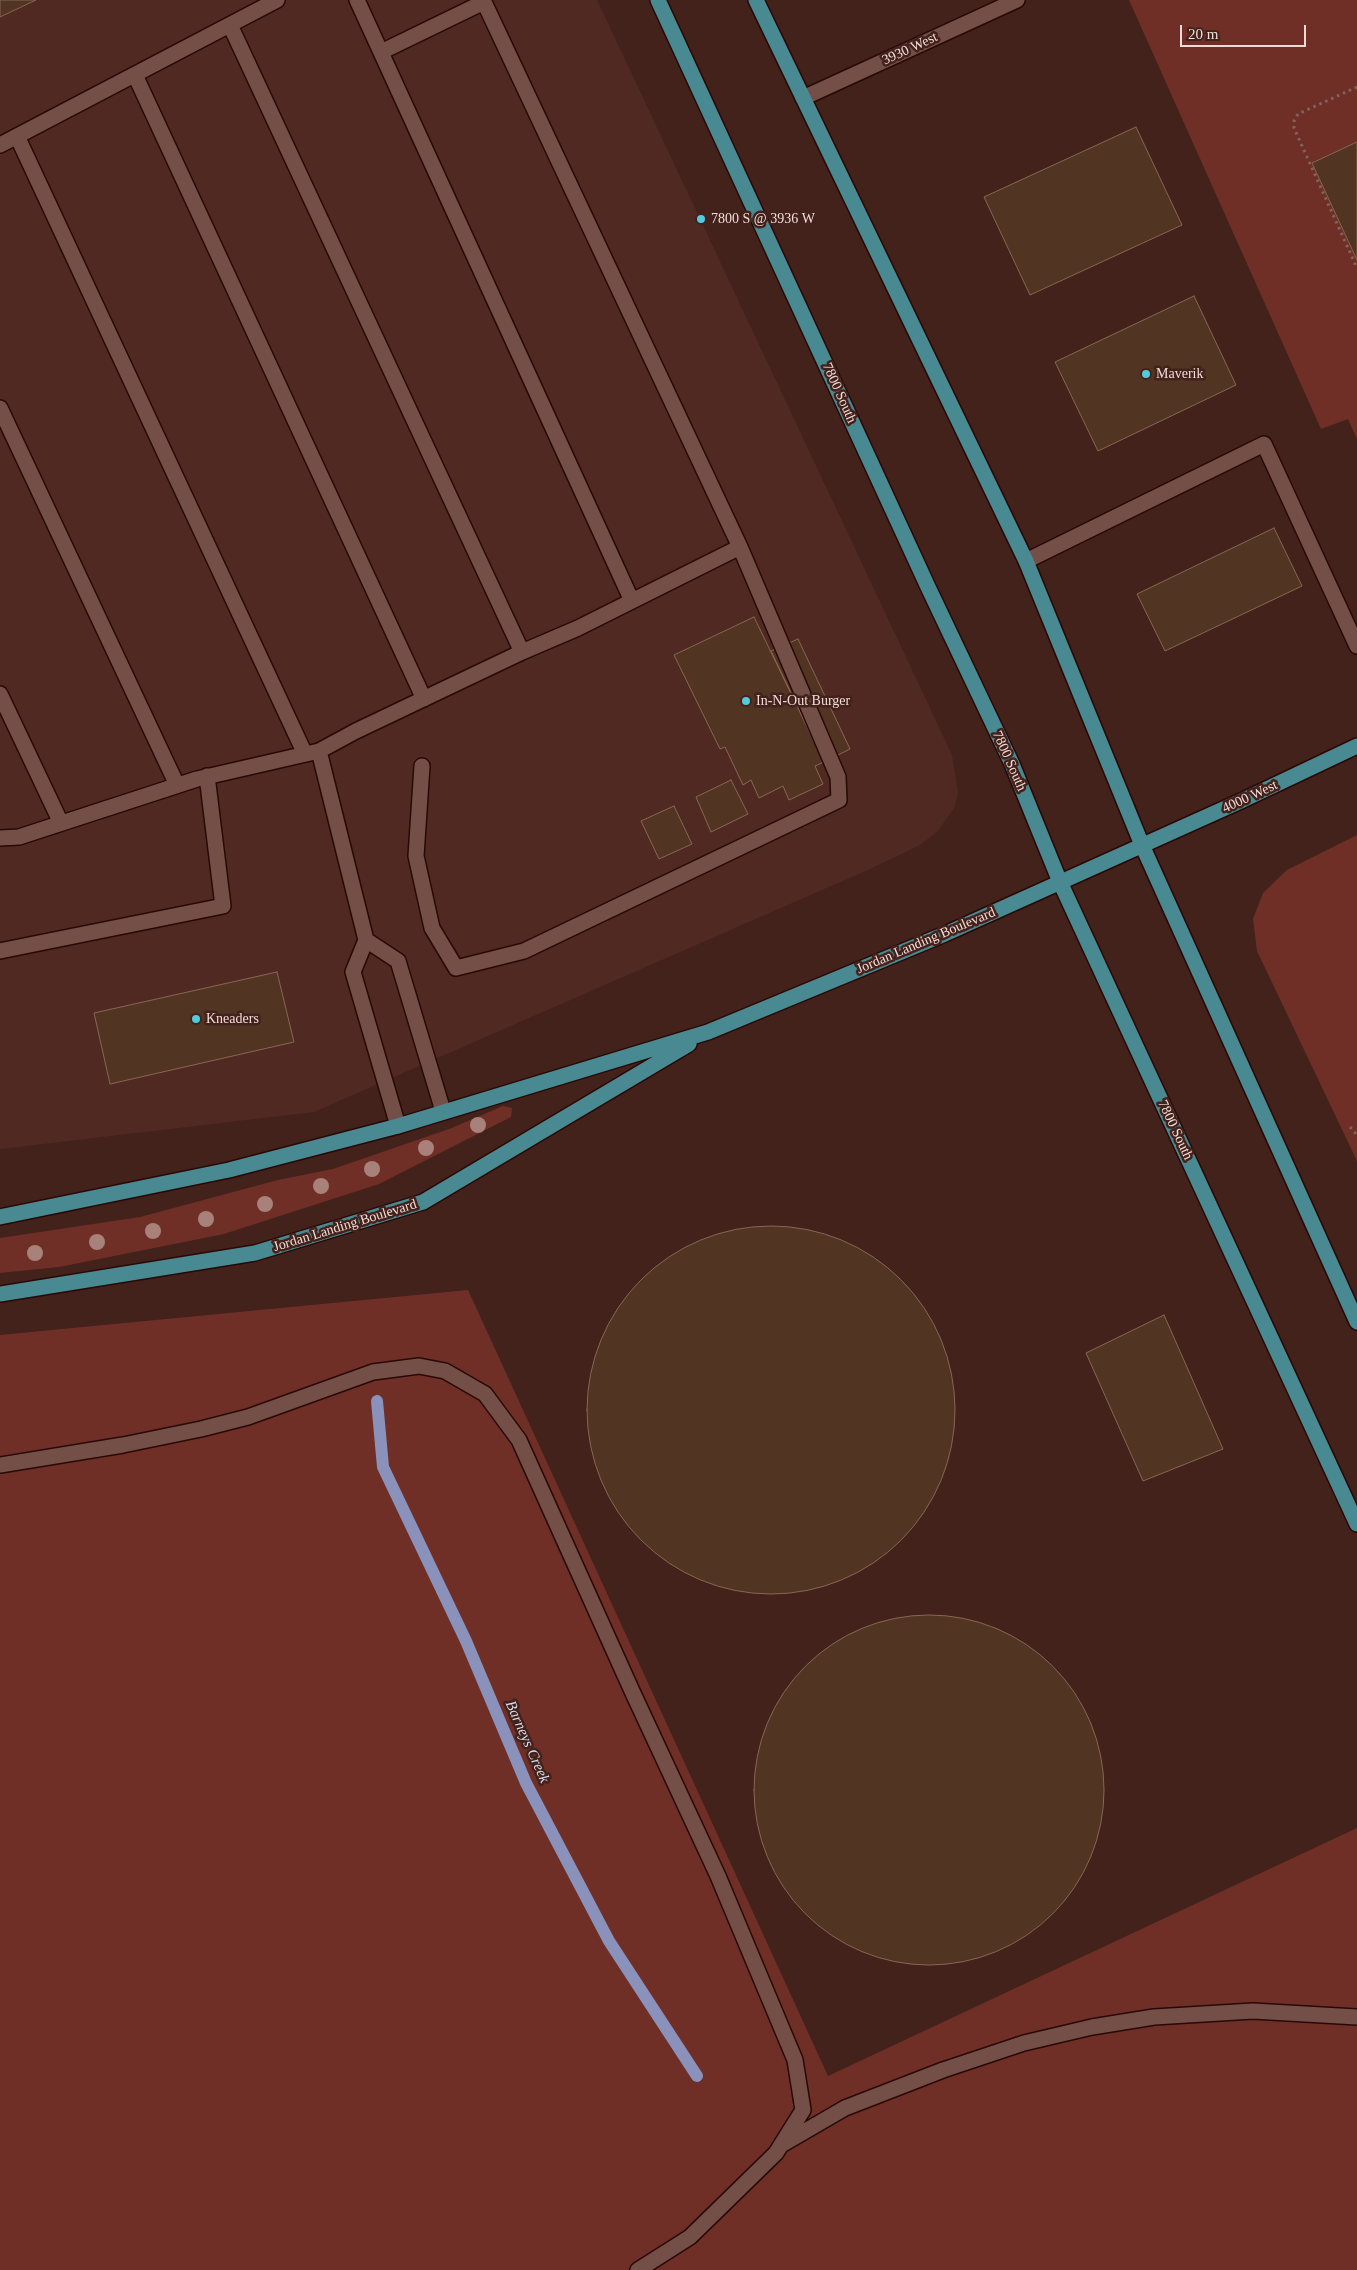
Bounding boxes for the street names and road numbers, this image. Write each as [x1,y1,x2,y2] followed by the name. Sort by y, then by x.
[880,29,940,69] street label: 3930 West
[818,360,860,426] street label: 7800 South
[988,728,1030,794] street label: 7800 South
[1220,777,1280,817] street label: 4000 West
[854,904,998,978] street label: Jordan Landing Boulevard
[1154,1097,1196,1163] street label: 7800 South
[271,1196,419,1256] street label: Jordan Landing Boulevard

